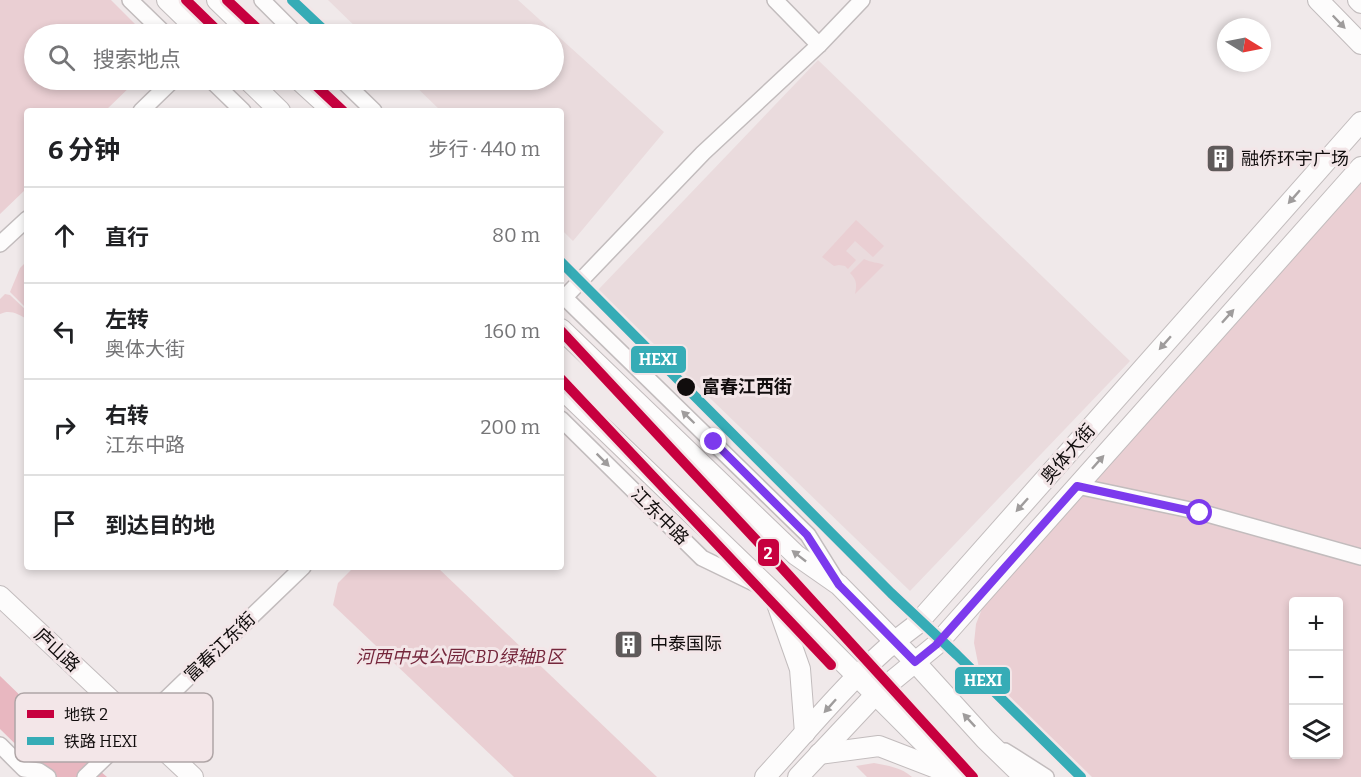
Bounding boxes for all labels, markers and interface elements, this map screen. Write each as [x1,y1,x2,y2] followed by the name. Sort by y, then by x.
[1332,15,1346,29] one-way arrow
[1217,18,1271,72] north arrow
[24,24,564,90] search box
[45,41,78,74] icon: search
[93,46,181,73] text: 搜索地点
[48,135,120,166] text: 6 分钟
[428,137,540,161] text: 步行 · 440 m
[1204,143,1236,175] building icon: 融侨环宇广场
[1241,148,1349,170] place label: 融侨环宇广场
[1288,189,1301,205] one-way arrow
[48,219,81,252] icon: ahead
[492,223,540,247] text: 80 m
[105,224,149,251] text: 直行
[105,306,149,333] text: 左转
[1221,309,1234,324] one-way arrow
[48,315,81,348] icon: left
[484,319,540,343] text: 160 m
[1159,335,1172,350] one-way arrow
[105,337,185,361] text: 奥体大街
[630,345,687,374] line badge: HEXI
[639,350,677,369] text: HEXI
[675,376,697,398] marker: 富春江西街
[702,376,792,398] place label: 富春江西街
[105,402,149,429] text: 右转
[48,411,81,444] icon: right
[682,411,696,425] one-way arrow
[480,415,540,439] text: 200 m
[1036,420,1100,488] street label: 奥体大街
[700,428,726,454] route end
[105,433,185,457] text: 江东中路
[595,453,609,467] one-way arrow
[1092,454,1105,470] one-way arrow
[627,483,693,549] street label: 江东中路
[1016,497,1029,512] one-way arrow
[1186,499,1212,525] route start
[48,507,81,540] icon: arrive
[105,512,215,539] text: 到达目的地
[757,538,780,567] line badge: 2
[763,544,773,563] text: 2
[791,549,807,562] one-way arrow
[1289,597,1343,759] map controls
[1289,597,1343,651] button: +
[180,608,260,686] street label: 富春江东街
[30,624,84,676] street label: 庐山路
[613,628,645,660] building icon: 中泰国际
[650,633,722,655] place label: 中泰国际
[356,646,567,668] park label: 河西中央公园CBD绿轴B区
[1289,651,1343,705] button: −
[954,666,1011,695] line badge: HEXI
[964,671,1002,690] text: HEXI
[15,693,213,762] legend
[824,698,837,713] one-way arrow
[64,705,108,724] text: 地铁 2
[1289,705,1343,759] button: layers
[962,714,976,728] one-way arrow
[64,732,137,751] text: 铁路 HEXI

